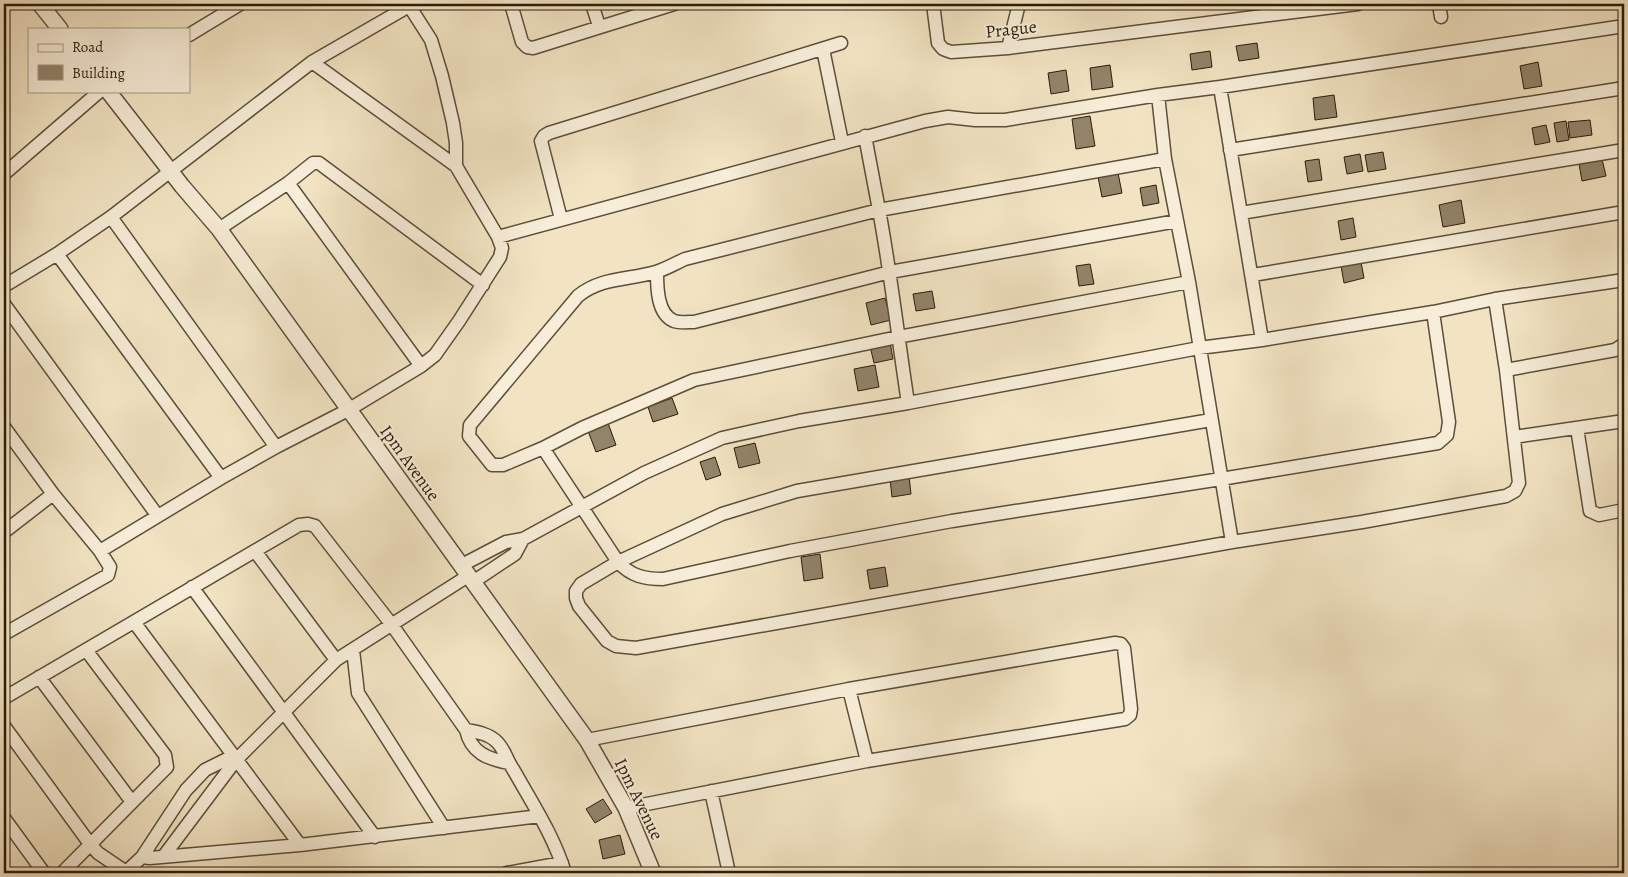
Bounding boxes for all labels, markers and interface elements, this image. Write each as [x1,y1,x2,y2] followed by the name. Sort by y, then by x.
[984,14,1038,44] street label: Prague
[28,28,190,92] legend
[72,37,104,57] text: Road
[72,63,125,83] text: Building
[374,420,446,506] street label: Ipm Avenue
[609,754,669,844] street label: Ipm Avenue

